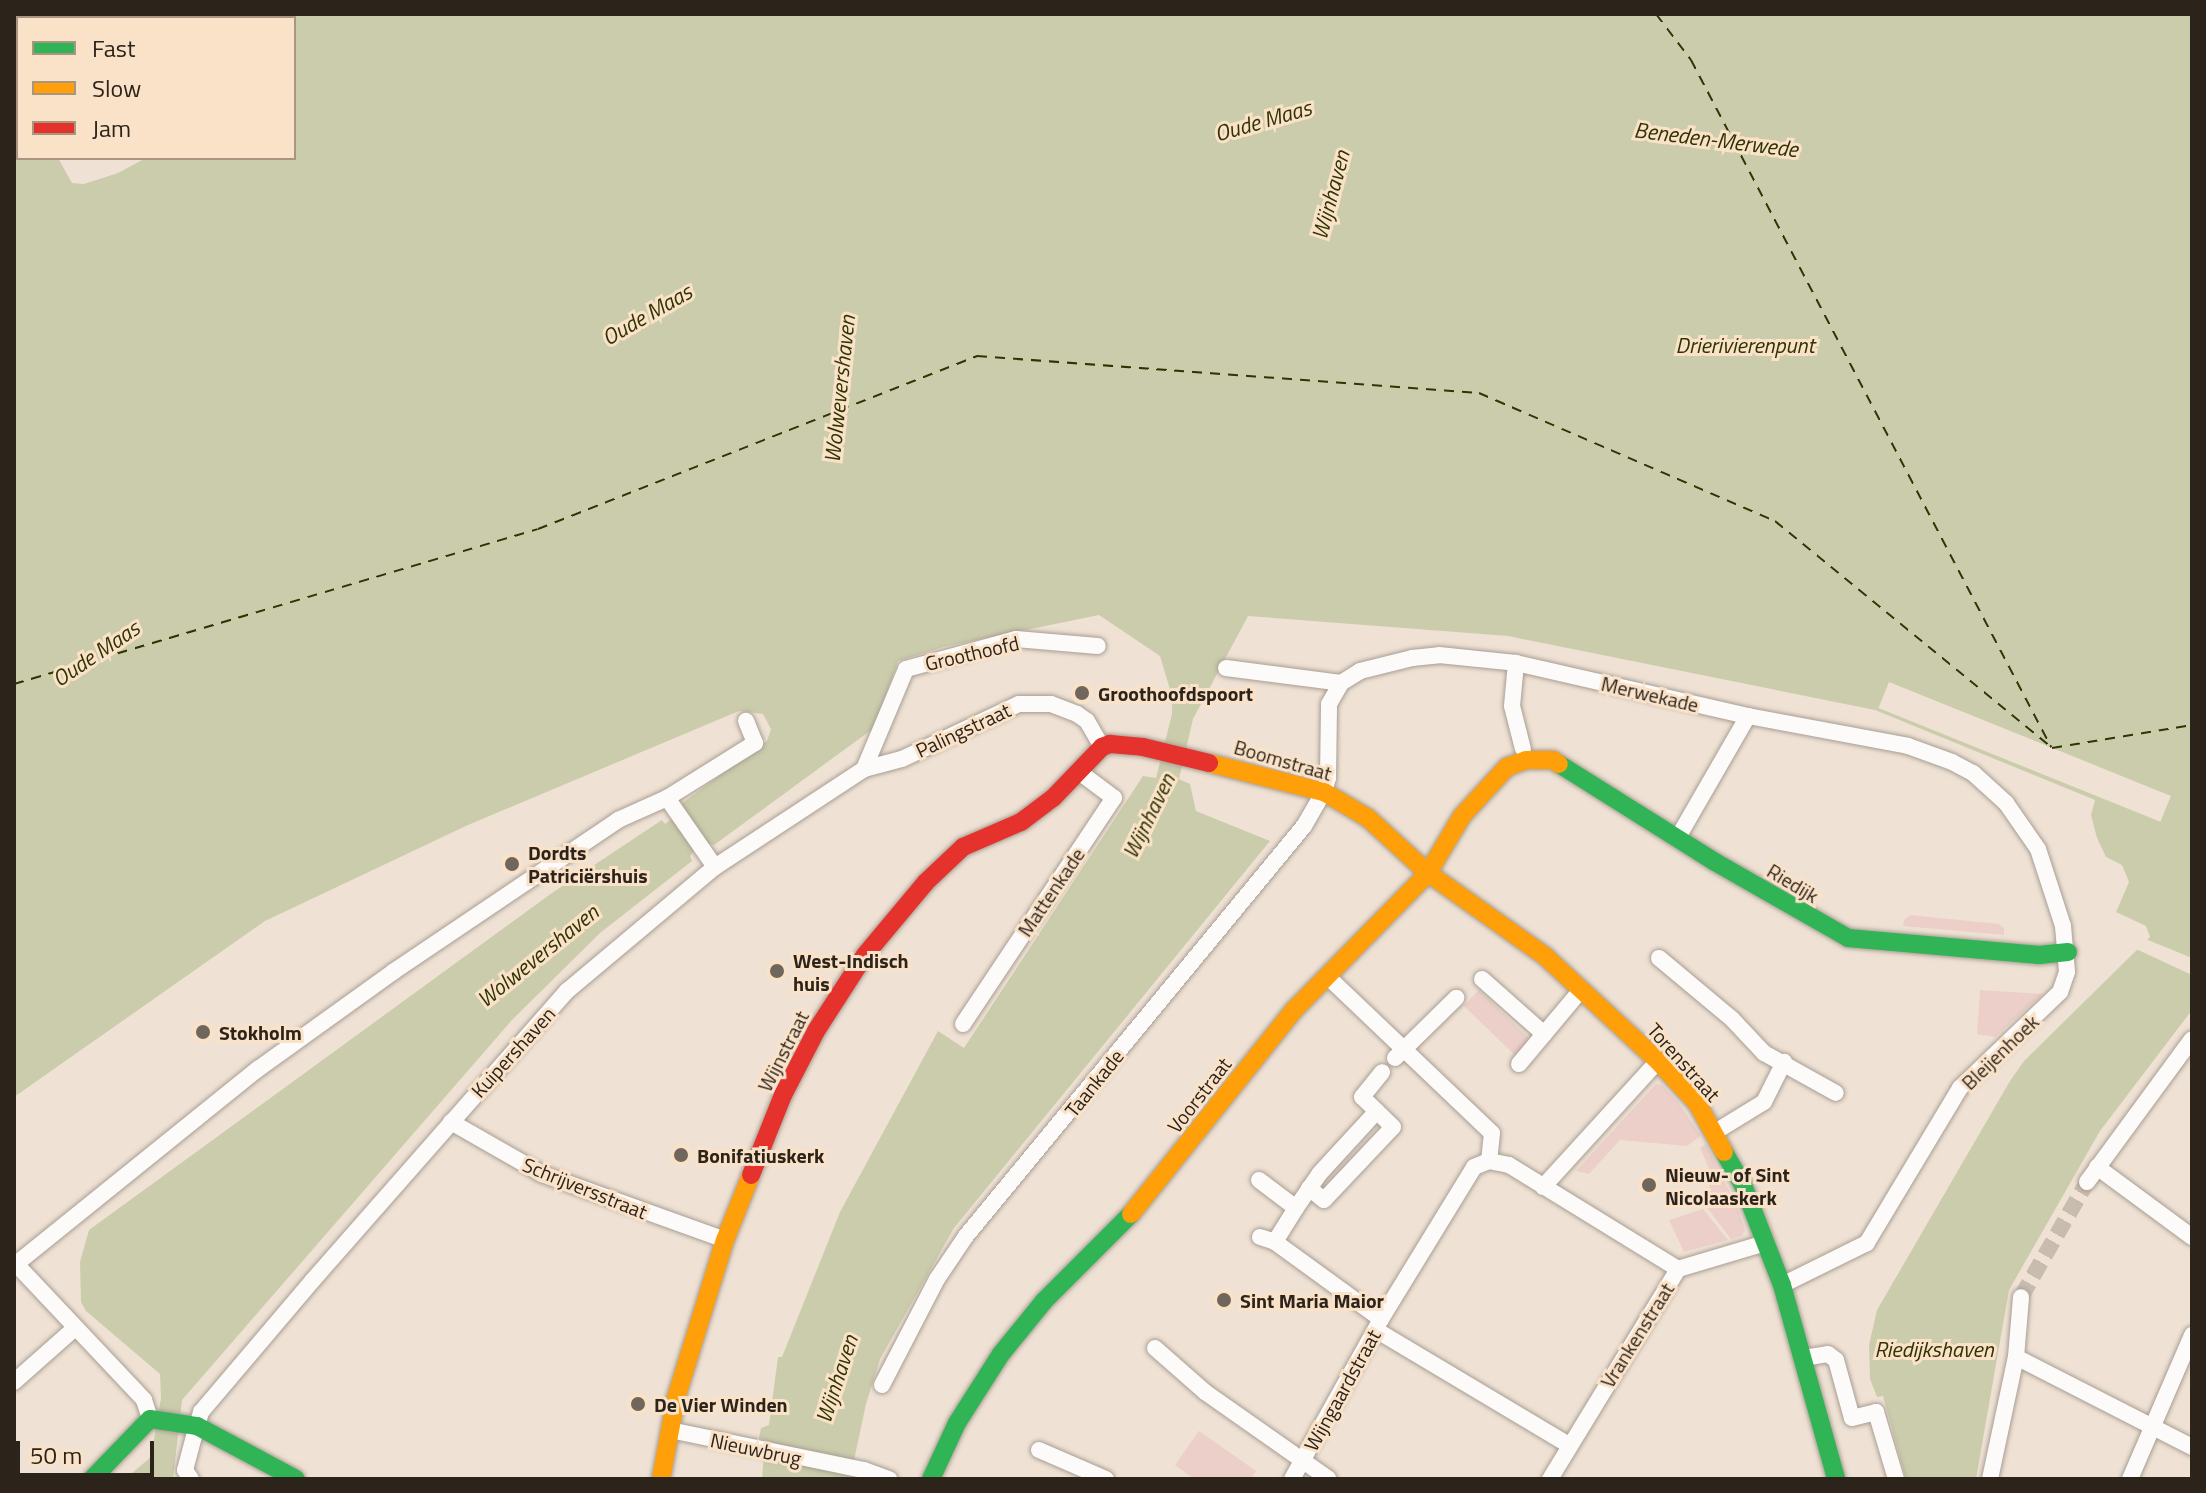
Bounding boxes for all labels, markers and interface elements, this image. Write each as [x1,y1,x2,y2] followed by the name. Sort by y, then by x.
[16,16,296,160] legend
[92,30,135,66] text: Fast
[92,70,141,106] text: Slow
[1212,95,1314,147] water label: Oude Maas
[92,110,131,146] text: Jam
[1633,117,1799,163] water label: Beneden-Merwede
[1306,148,1356,242] water label: Wijnhaven
[597,279,697,351] water label: Oude Maas
[819,314,861,464] water label: Wolwevershaven
[1676,333,1814,359] water label: Drierivierenpunt
[47,615,145,693] water label: Oude Maas
[923,631,1021,675] street label: Groothoofd
[1599,671,1701,717] street label: Merwekade
[1098,681,1253,705] place label: Groothoofdspoort
[1073,684,1091,702] marker: Groothoofdspoort
[912,698,1014,762] street label: Palingstraat
[1231,735,1335,785] street label: Boomstraat
[1117,769,1181,863] water label: Wijnhaven
[528,840,648,887] place label: Dordts Patriciërshuis
[1013,843,1089,941] street label: Mattenkade
[503,855,521,873] marker: Dordts Patriciërshuis
[1763,858,1823,908] street label: Riedijk
[472,899,604,1013] water label: Wolwevershaven
[793,948,909,995] place label: West-Indisch huis
[768,962,786,980] marker: West-Indisch huis
[466,1002,560,1102] street label: Kuipershaven
[752,1007,814,1095] street label: Wijnstraat
[1957,1009,2043,1095] street label: Bleijenhoek
[1643,1018,1725,1106] street label: Torenstraat
[219,1020,302,1044] place label: Stokholm
[194,1023,212,1041] marker: Stokholm
[1060,1044,1128,1122] street label: Taankade
[1162,1052,1236,1138] street label: Voorstraat
[697,1143,824,1167] place label: Bonifatiuskerk
[672,1146,690,1164] marker: Bonifatiuskerk
[519,1152,651,1224] street label: Schrijversstraat
[1665,1162,1790,1209] place label: Nieuw- of Sint Nicolaaskerk
[1640,1176,1658,1194] marker: Nieuw- of Sint Nicolaaskerk
[1595,1278,1679,1392] street label: Vrankenstraat
[1240,1288,1384,1312] place label: Sint Maria Maior
[1215,1291,1233,1309] marker: Sint Maria Maior
[1299,1325,1385,1455] street label: Wijngaardstraat
[810,1332,864,1426] water label: Wijnhaven
[1874,1337,1994,1363] water label: Riedijkshaven
[654,1392,788,1416] place label: De Vier Winden
[629,1395,647,1413] marker: De Vier Winden
[20,1425,158,1475] scale bar
[708,1428,804,1470] street label: Nieuwbrug
[30,1437,82,1473] text: 50 m

